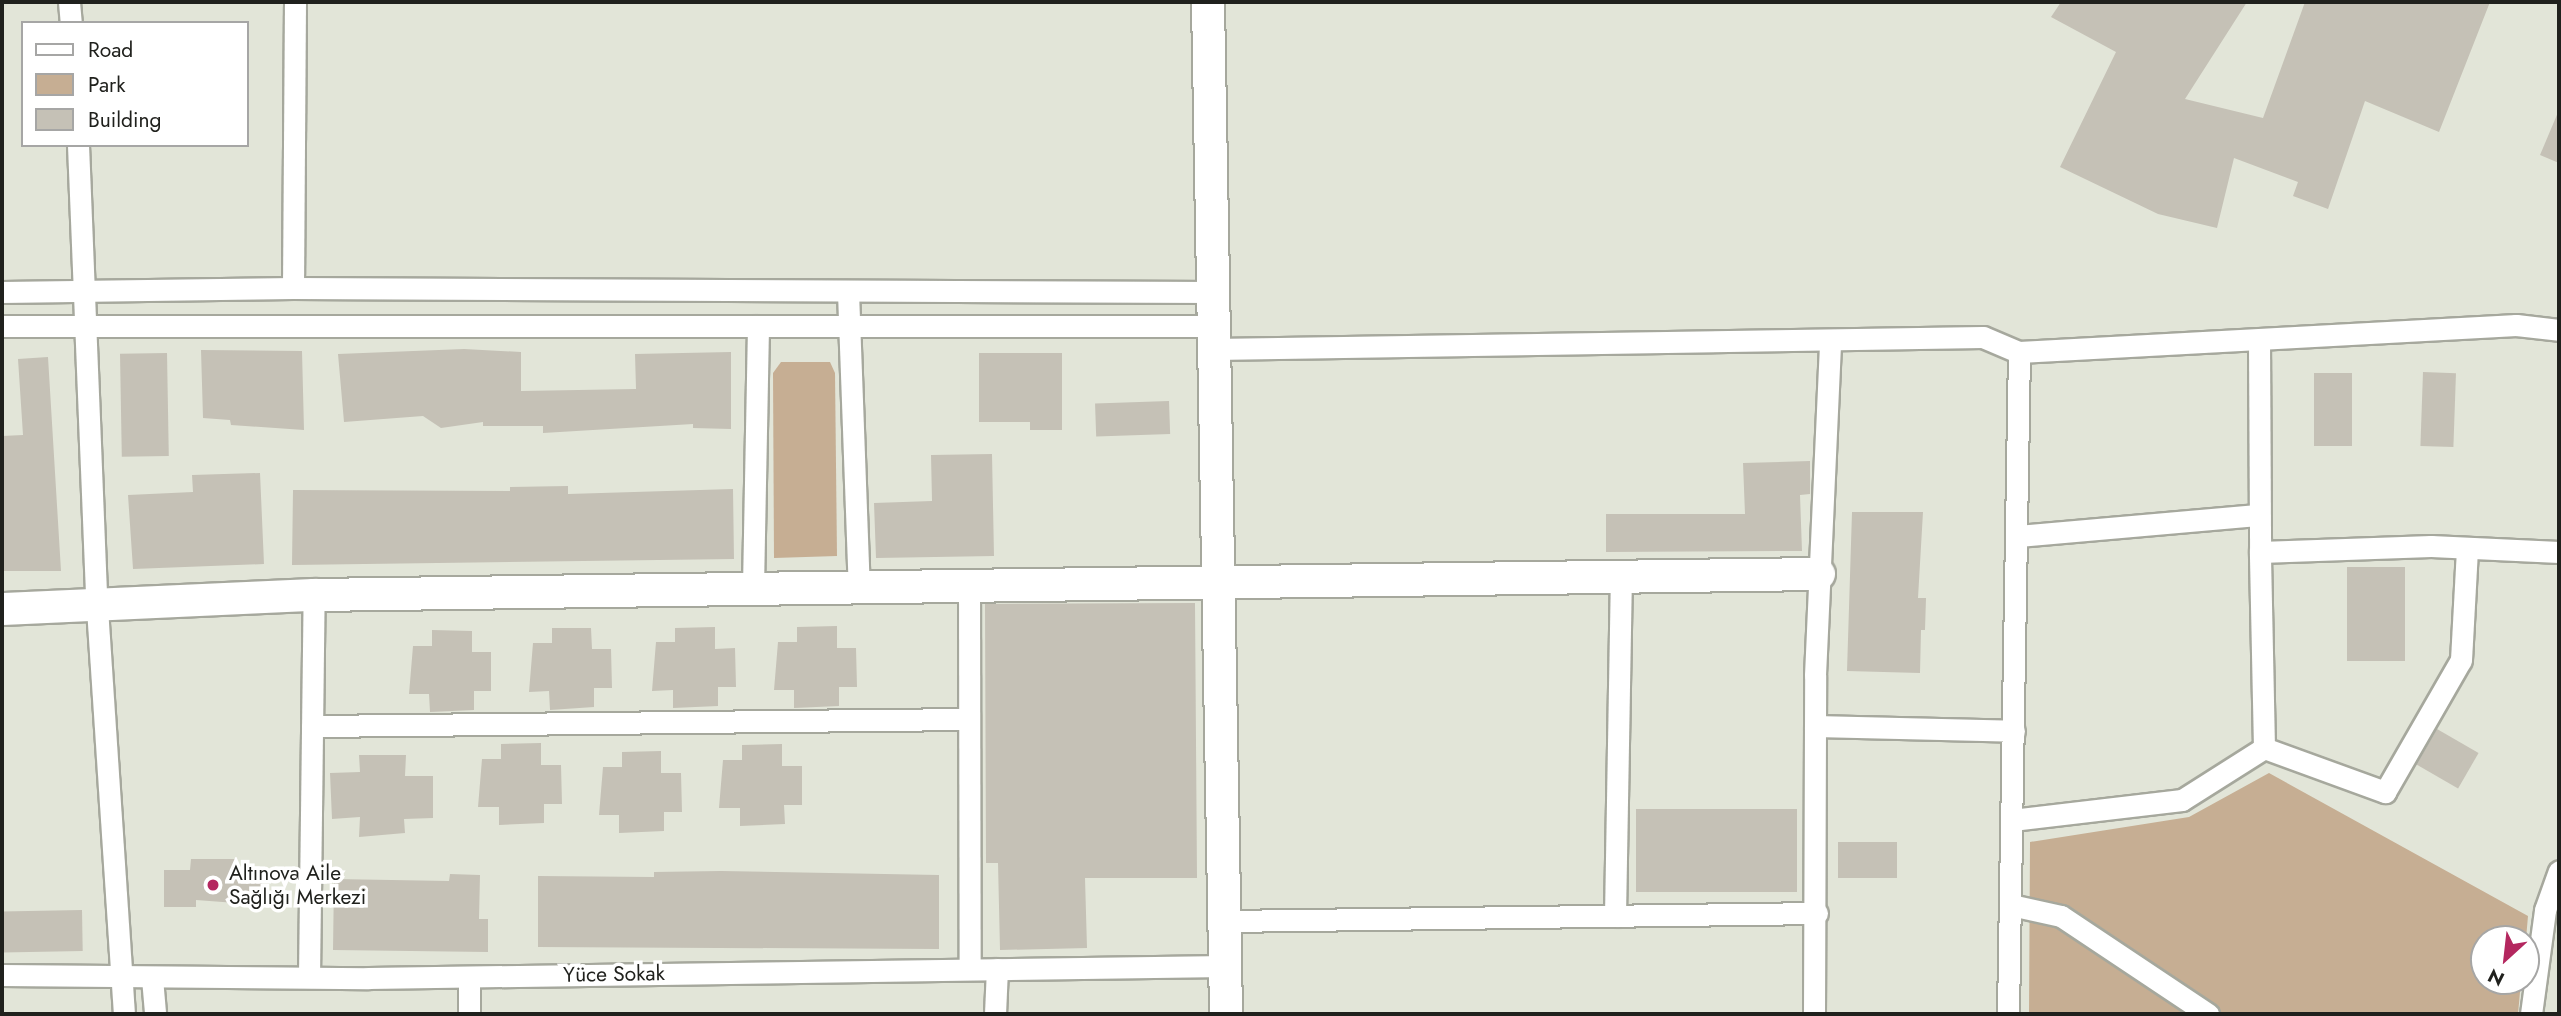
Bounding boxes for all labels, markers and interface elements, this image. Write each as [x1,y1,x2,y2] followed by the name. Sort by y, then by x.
[21,21,248,147] legend
[88,35,133,65] text: Road
[88,70,125,100] text: Park
[88,105,161,135] text: Building
[229,860,366,910] place label: Altınova Aile Sağlığı Merkezi
[203,875,223,895] marker: Altınova Aile Sağlığı Merkezi
[2470,925,2540,995] north arrow
[563,961,665,987] street label: Yüce Sokak
[2483,962,2509,993] text: N

